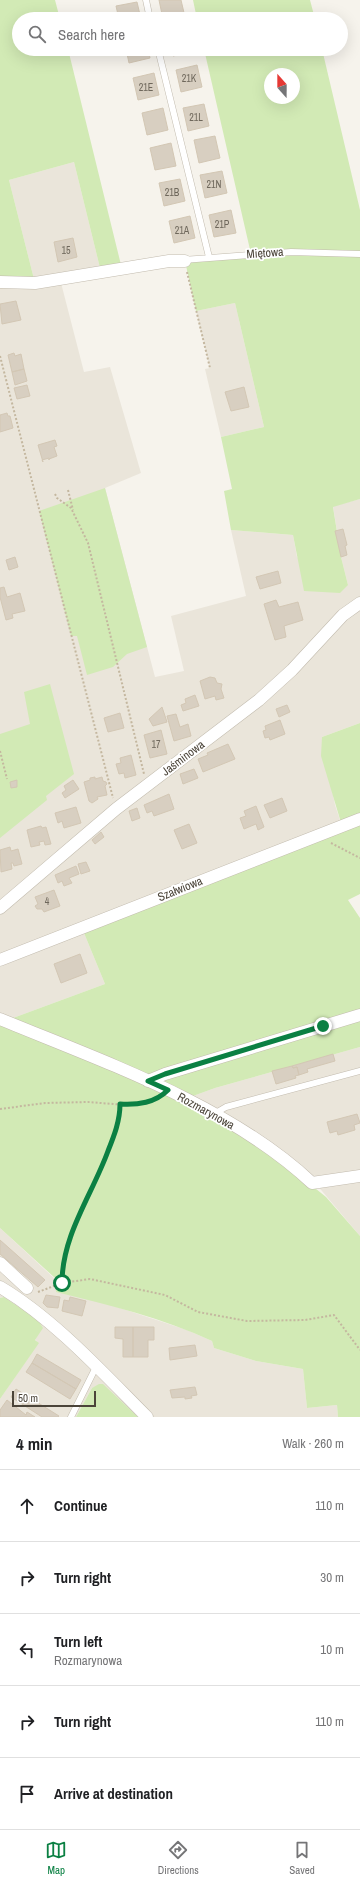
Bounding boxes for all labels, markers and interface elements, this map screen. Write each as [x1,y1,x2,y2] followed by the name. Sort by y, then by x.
[12,12,348,56] search box
[26,23,48,45] icon: search
[58,24,125,45] text: Search here
[264,68,300,104] north arrow
[182,72,197,85] house number: 21K
[139,81,153,94] house number: 21E
[189,111,203,124] house number: 21L
[206,178,222,191] house number: 21N
[165,186,180,199] house number: 21B
[215,218,230,231] house number: 21P
[175,224,190,237] house number: 21A
[61,244,71,257] house number: 15
[246,244,285,262] street label: Miętowa
[158,736,208,779] street label: Jaśminowa
[151,738,161,751] house number: 17
[155,873,205,905] street label: Szałwiowa
[45,895,50,908] house number: 4
[314,1017,332,1035] route end
[175,1089,238,1133] street label: Rozmarynowa
[53,1274,71,1292] route start
[12,1389,96,1408] scale bar
[18,1391,38,1405] text: 50 m
[16,1432,52,1455] text: 4 min
[282,1435,344,1452] text: Walk · 260 m
[16,1495,38,1517] icon: ahead
[54,1495,107,1516] text: Continue
[315,1497,344,1514] text: 110 m
[16,1567,38,1589] icon: right
[54,1567,111,1588] text: Turn right
[320,1569,344,1586] text: 30 m
[54,1631,102,1652] text: Turn left
[16,1639,38,1661] icon: left
[320,1641,344,1658] text: 10 m
[54,1652,122,1669] text: Rozmarynowa
[16,1711,38,1733] icon: right
[54,1711,111,1732] text: Turn right
[315,1713,344,1730] text: 110 m
[16,1783,38,1805] icon: arrive
[54,1783,173,1804] text: Arrive at destination
[45,1839,67,1877] tab: Map
[158,1839,199,1877] tab: Directions
[289,1839,315,1877] tab: Saved

